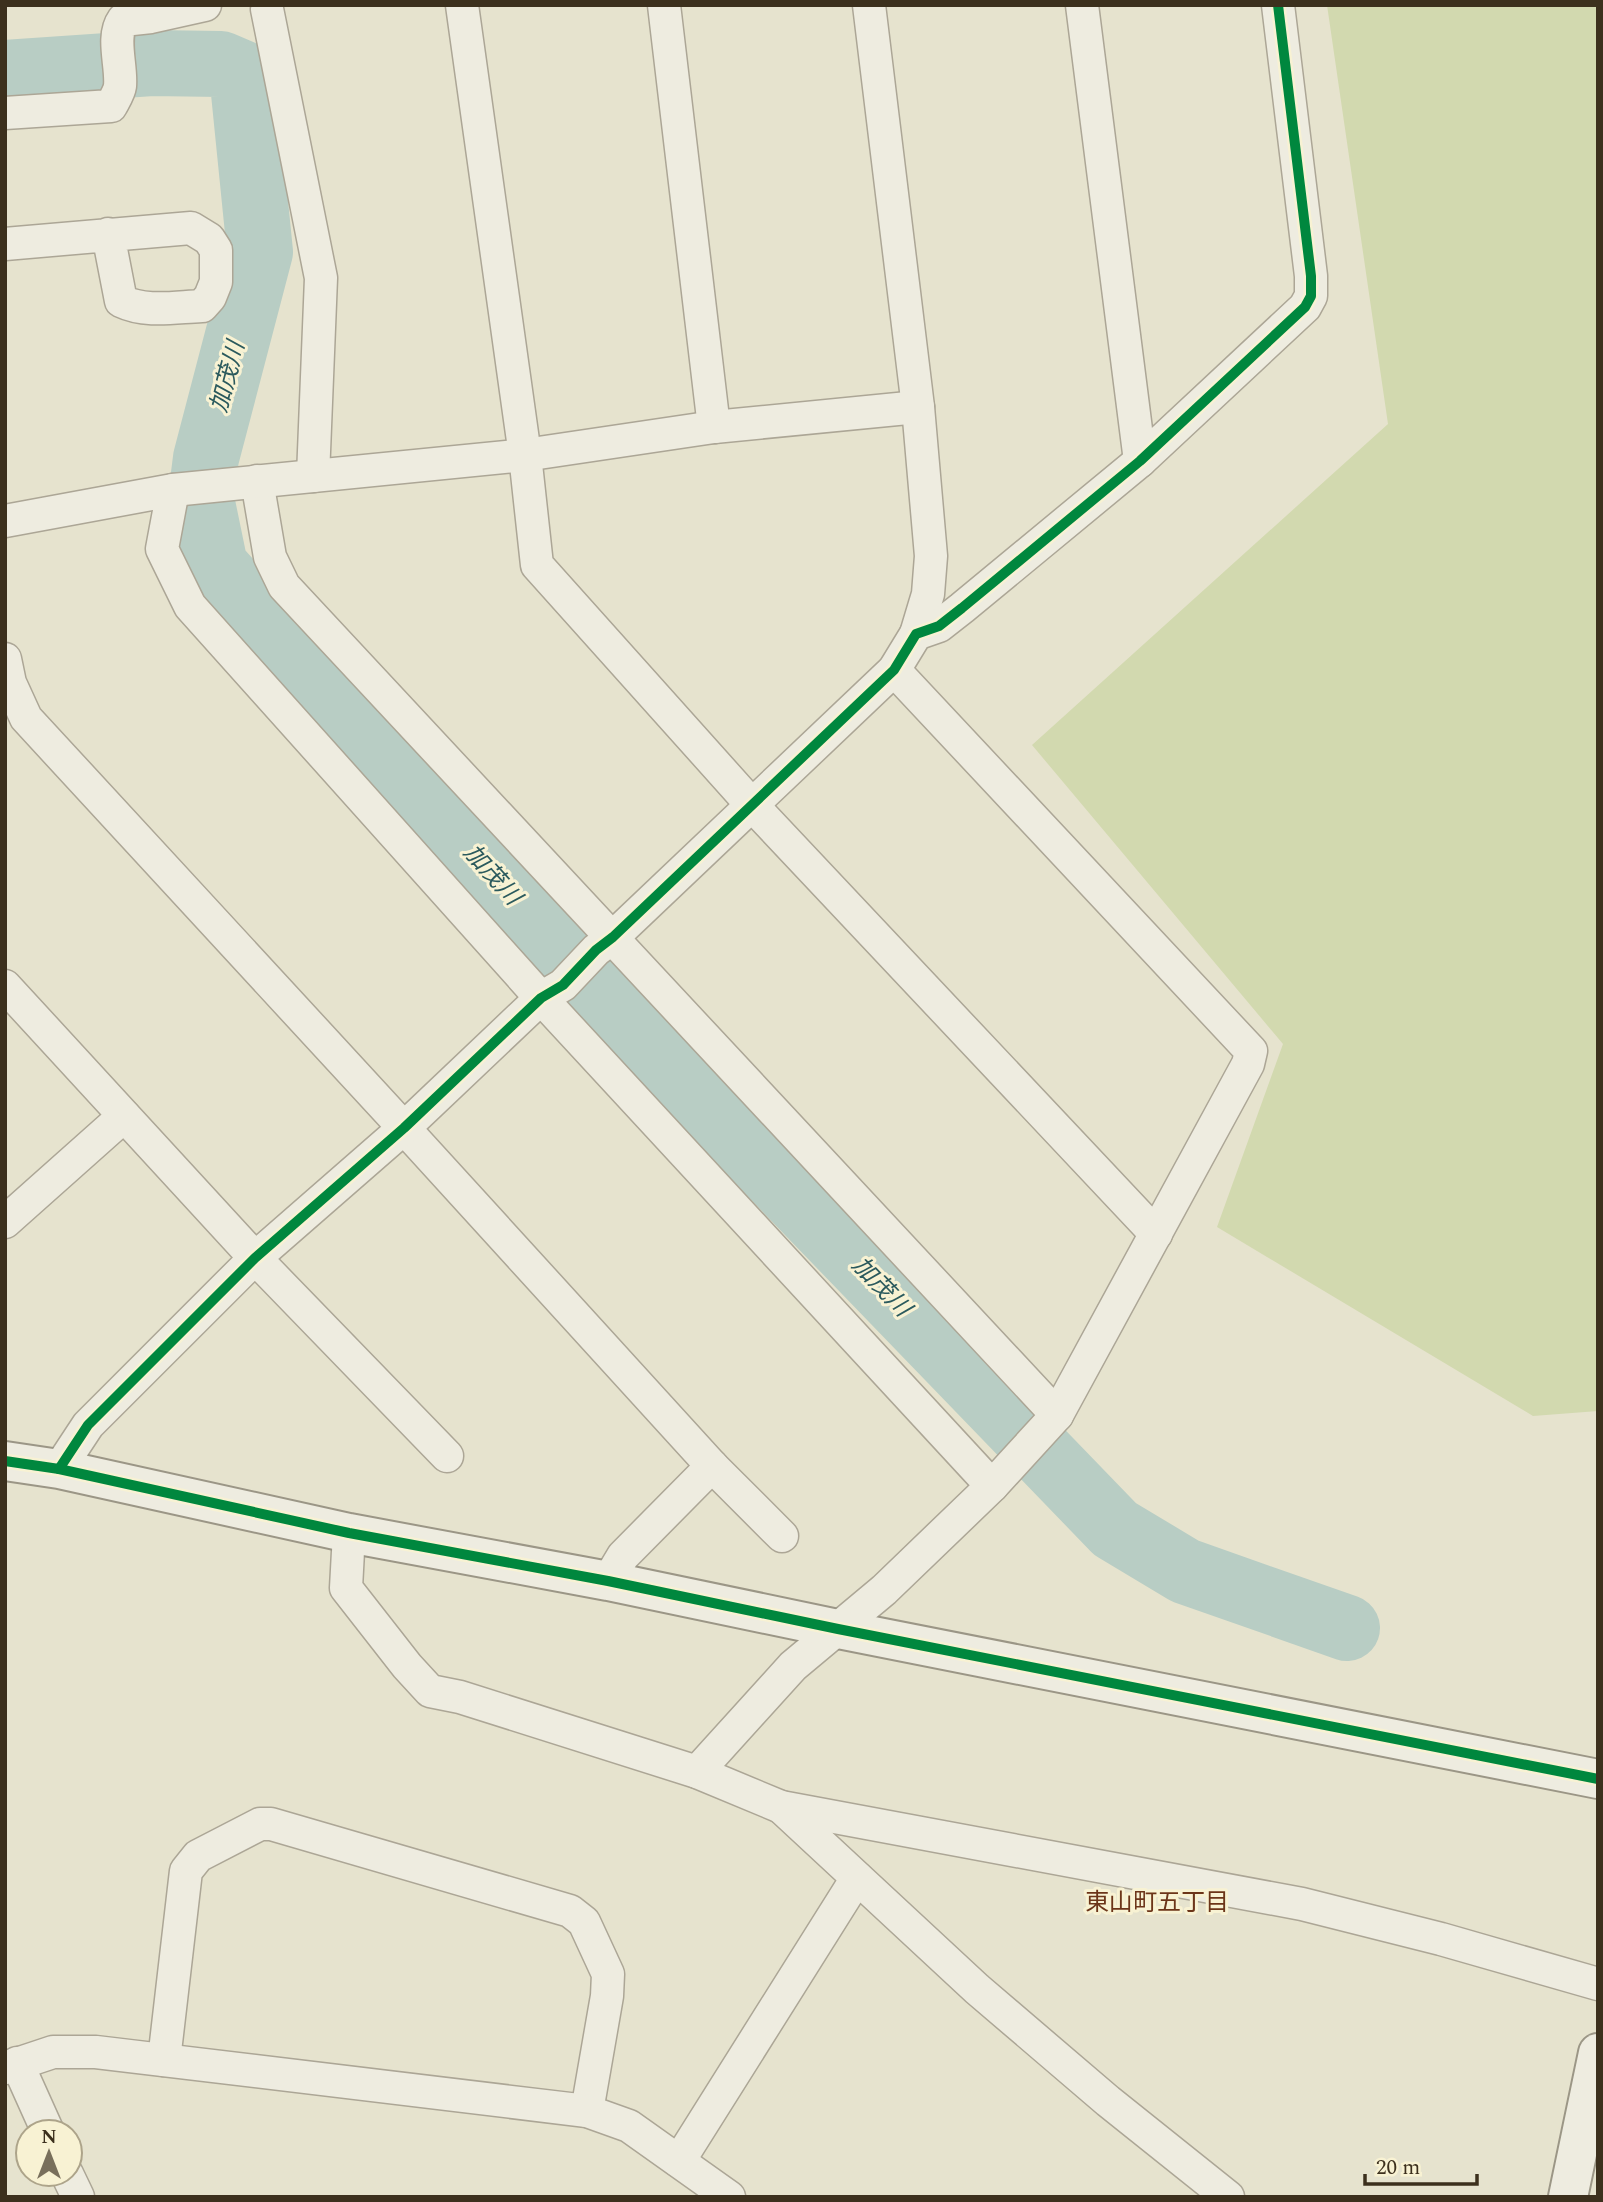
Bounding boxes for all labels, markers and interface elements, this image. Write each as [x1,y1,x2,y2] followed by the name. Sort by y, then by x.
[201,335,255,416] water label: 加茂川
[455,836,531,916] water label: 加茂川
[843,1249,921,1328] water label: 加茂川
[1085,1885,1229,1921] district label: 東山町五丁目
[14,2118,84,2188] north arrow
[41,2123,57,2152] text: N
[1365,2142,1477,2186] scale bar
[1376,2152,1420,2184] text: 20 m

